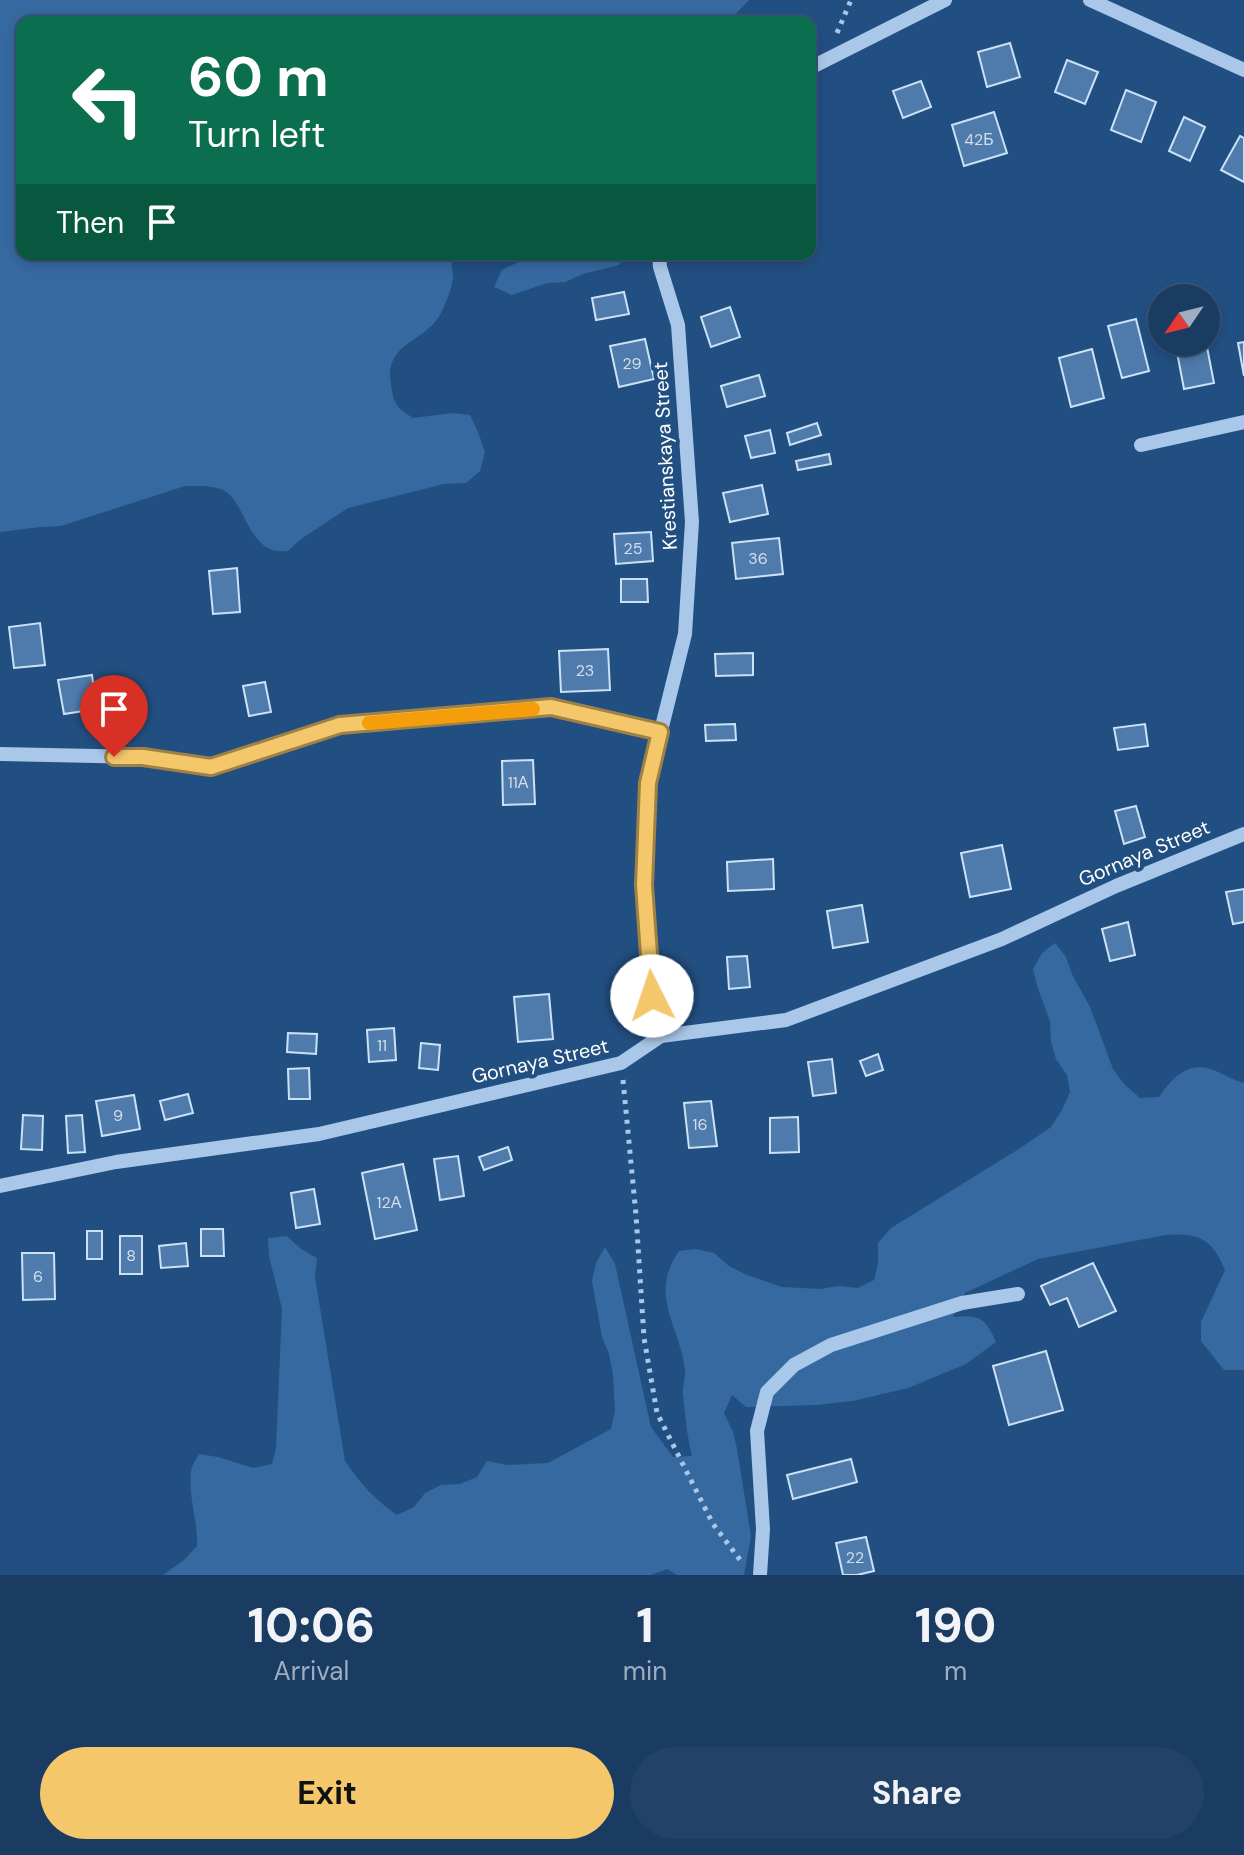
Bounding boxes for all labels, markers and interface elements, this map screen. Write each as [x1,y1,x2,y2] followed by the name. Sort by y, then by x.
[188,40,329,113] text: 60 m
[56,48,160,152] icon: left
[188,111,325,158] text: Turn left
[964,129,994,150] house number: 42Б
[140,200,184,244] icon: arrive
[56,203,124,242] text: Then
[1148,284,1220,356] north arrow
[1148,284,1220,356] map controls
[622,353,642,374] house number: 29
[647,361,683,551] street label: Krestianskaya Street
[624,538,642,559] house number: 25
[748,548,768,569] house number: 36
[576,660,594,681] house number: 23
[80,675,148,757] pin
[92,687,136,731] icon: arrive
[508,772,529,793] house number: 11А
[1075,814,1214,892] street label: Gornaya Street
[610,954,694,1038] position arrow
[469,1033,611,1089] street label: Gornaya Street
[377,1035,387,1056] house number: 11
[113,1105,123,1126] house number: 9
[692,1114,708,1135] house number: 16
[377,1192,402,1213] house number: 12А
[126,1245,136,1266] house number: 8
[33,1266,43,1287] house number: 6
[846,1547,864,1568] house number: 22
[248,1594,375,1657] text: 10:06
[636,1594,654,1657] text: 1
[915,1594,996,1657] text: 190
[274,1654,349,1688] text: Arrival
[623,1654,667,1688] text: min
[944,1654,967,1688] text: m
[40,1747,614,1839] button: Exit
[630,1747,1204,1839] button: Share

